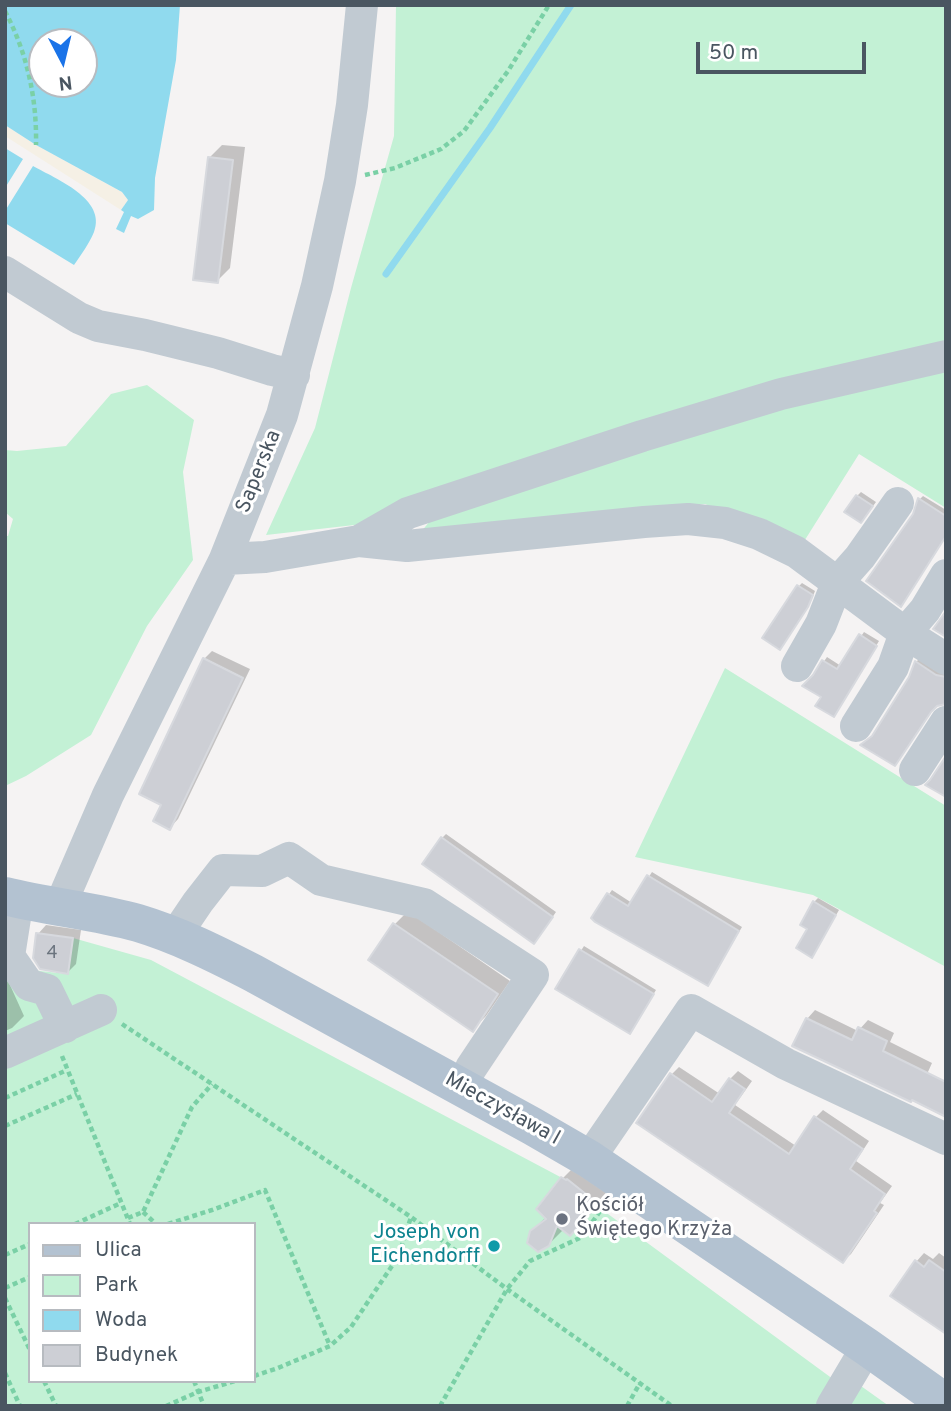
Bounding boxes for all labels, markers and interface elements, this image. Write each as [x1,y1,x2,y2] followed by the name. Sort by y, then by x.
[28,28,98,98] north arrow
[699,28,869,72] scale bar
[709,40,758,67] text: 50 m
[57,69,74,95] text: N
[232,427,288,517] street label: Saperska
[46,943,58,965] house number: 4
[440,1068,564,1152] street label: Mieczysława I
[576,1194,732,1244] place label: Kościół Świętego Krzyża
[554,1211,570,1227] marker: Kościół Świętego Krzyża
[370,1221,480,1271] place label: Joseph von Eichendorff
[28,1222,256,1383] legend
[95,1237,142,1264] text: Ulica
[486,1238,502,1254] marker: Joseph von Eichendorff
[95,1272,138,1299] text: Park
[95,1307,147,1334] text: Woda
[95,1342,178,1369] text: Budynek

